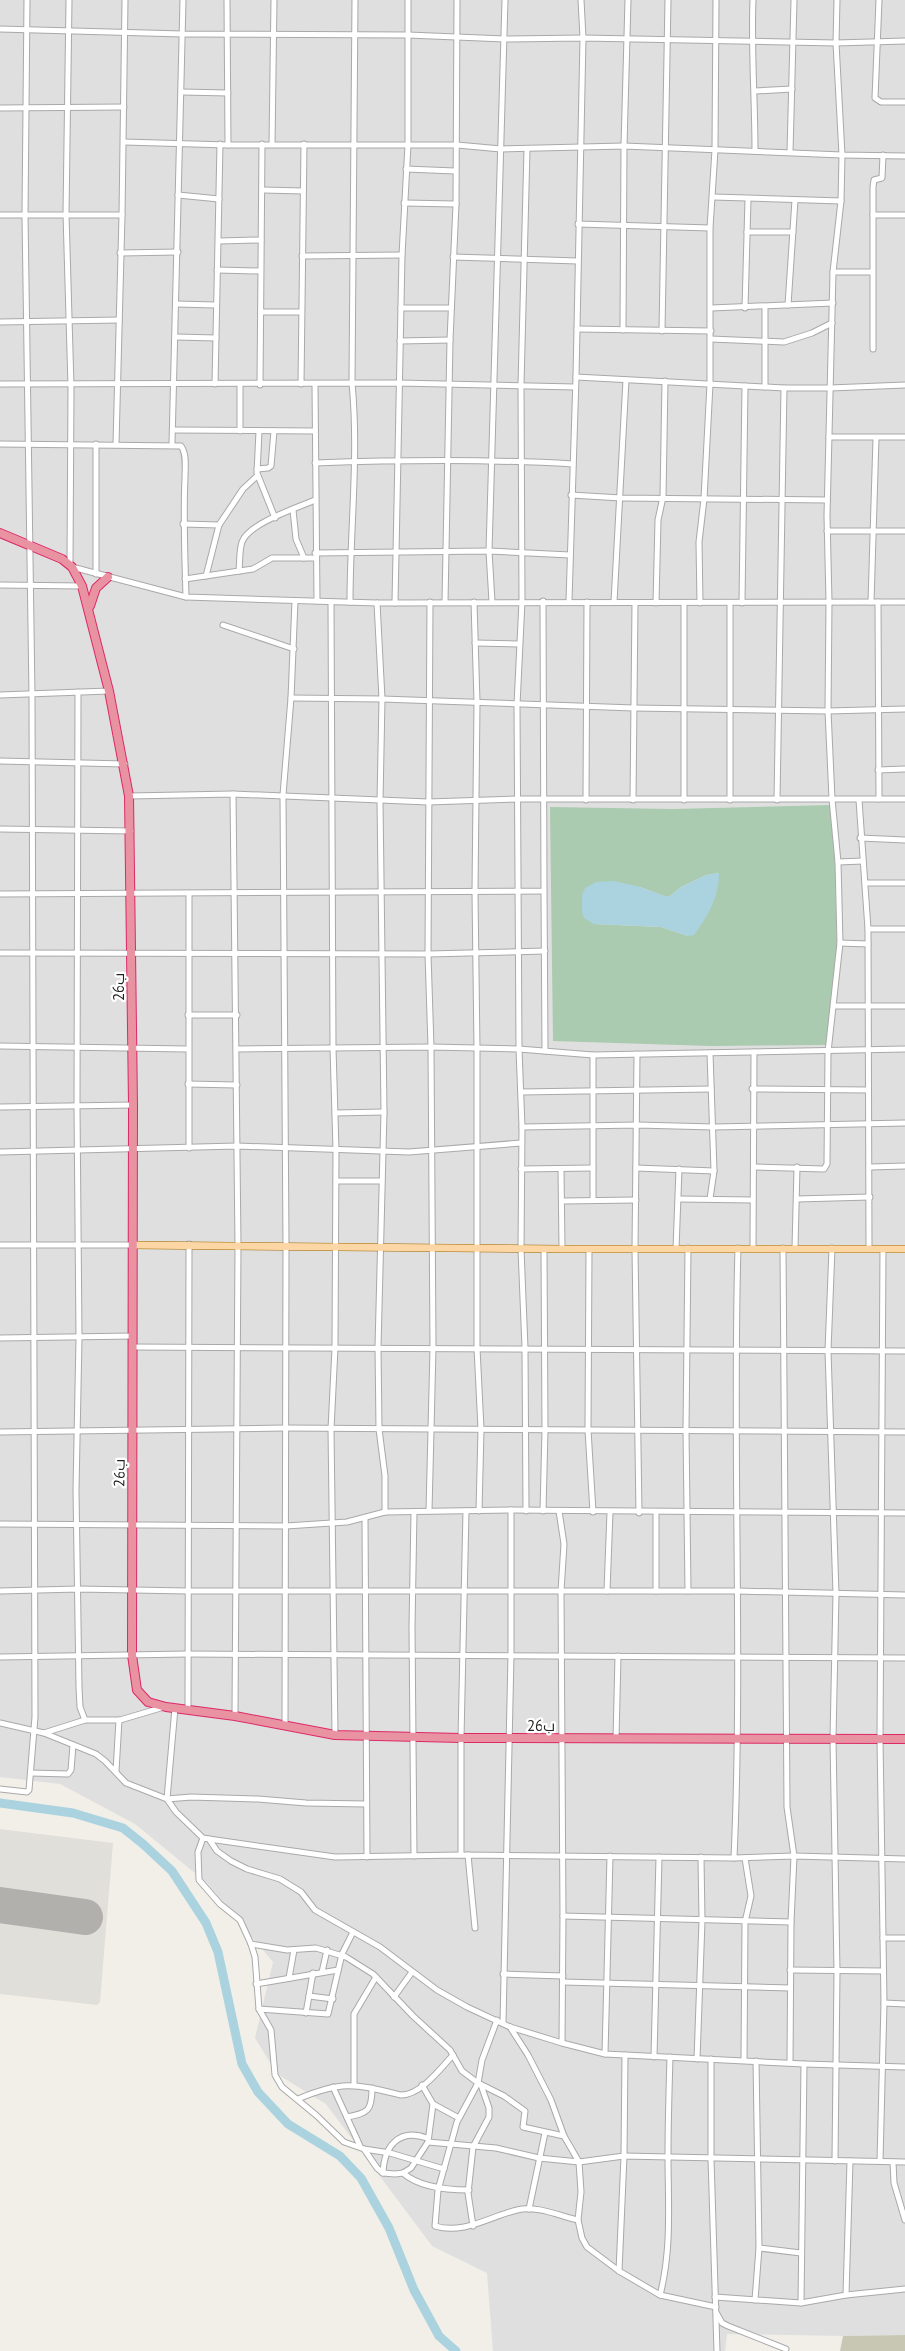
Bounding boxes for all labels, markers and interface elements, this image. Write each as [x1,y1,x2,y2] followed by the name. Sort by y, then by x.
[109,973,128,1001] street label: 26ب
[109,1459,129,1487] street label: 26ب
[527,1716,555,1735] street label: 26ب

